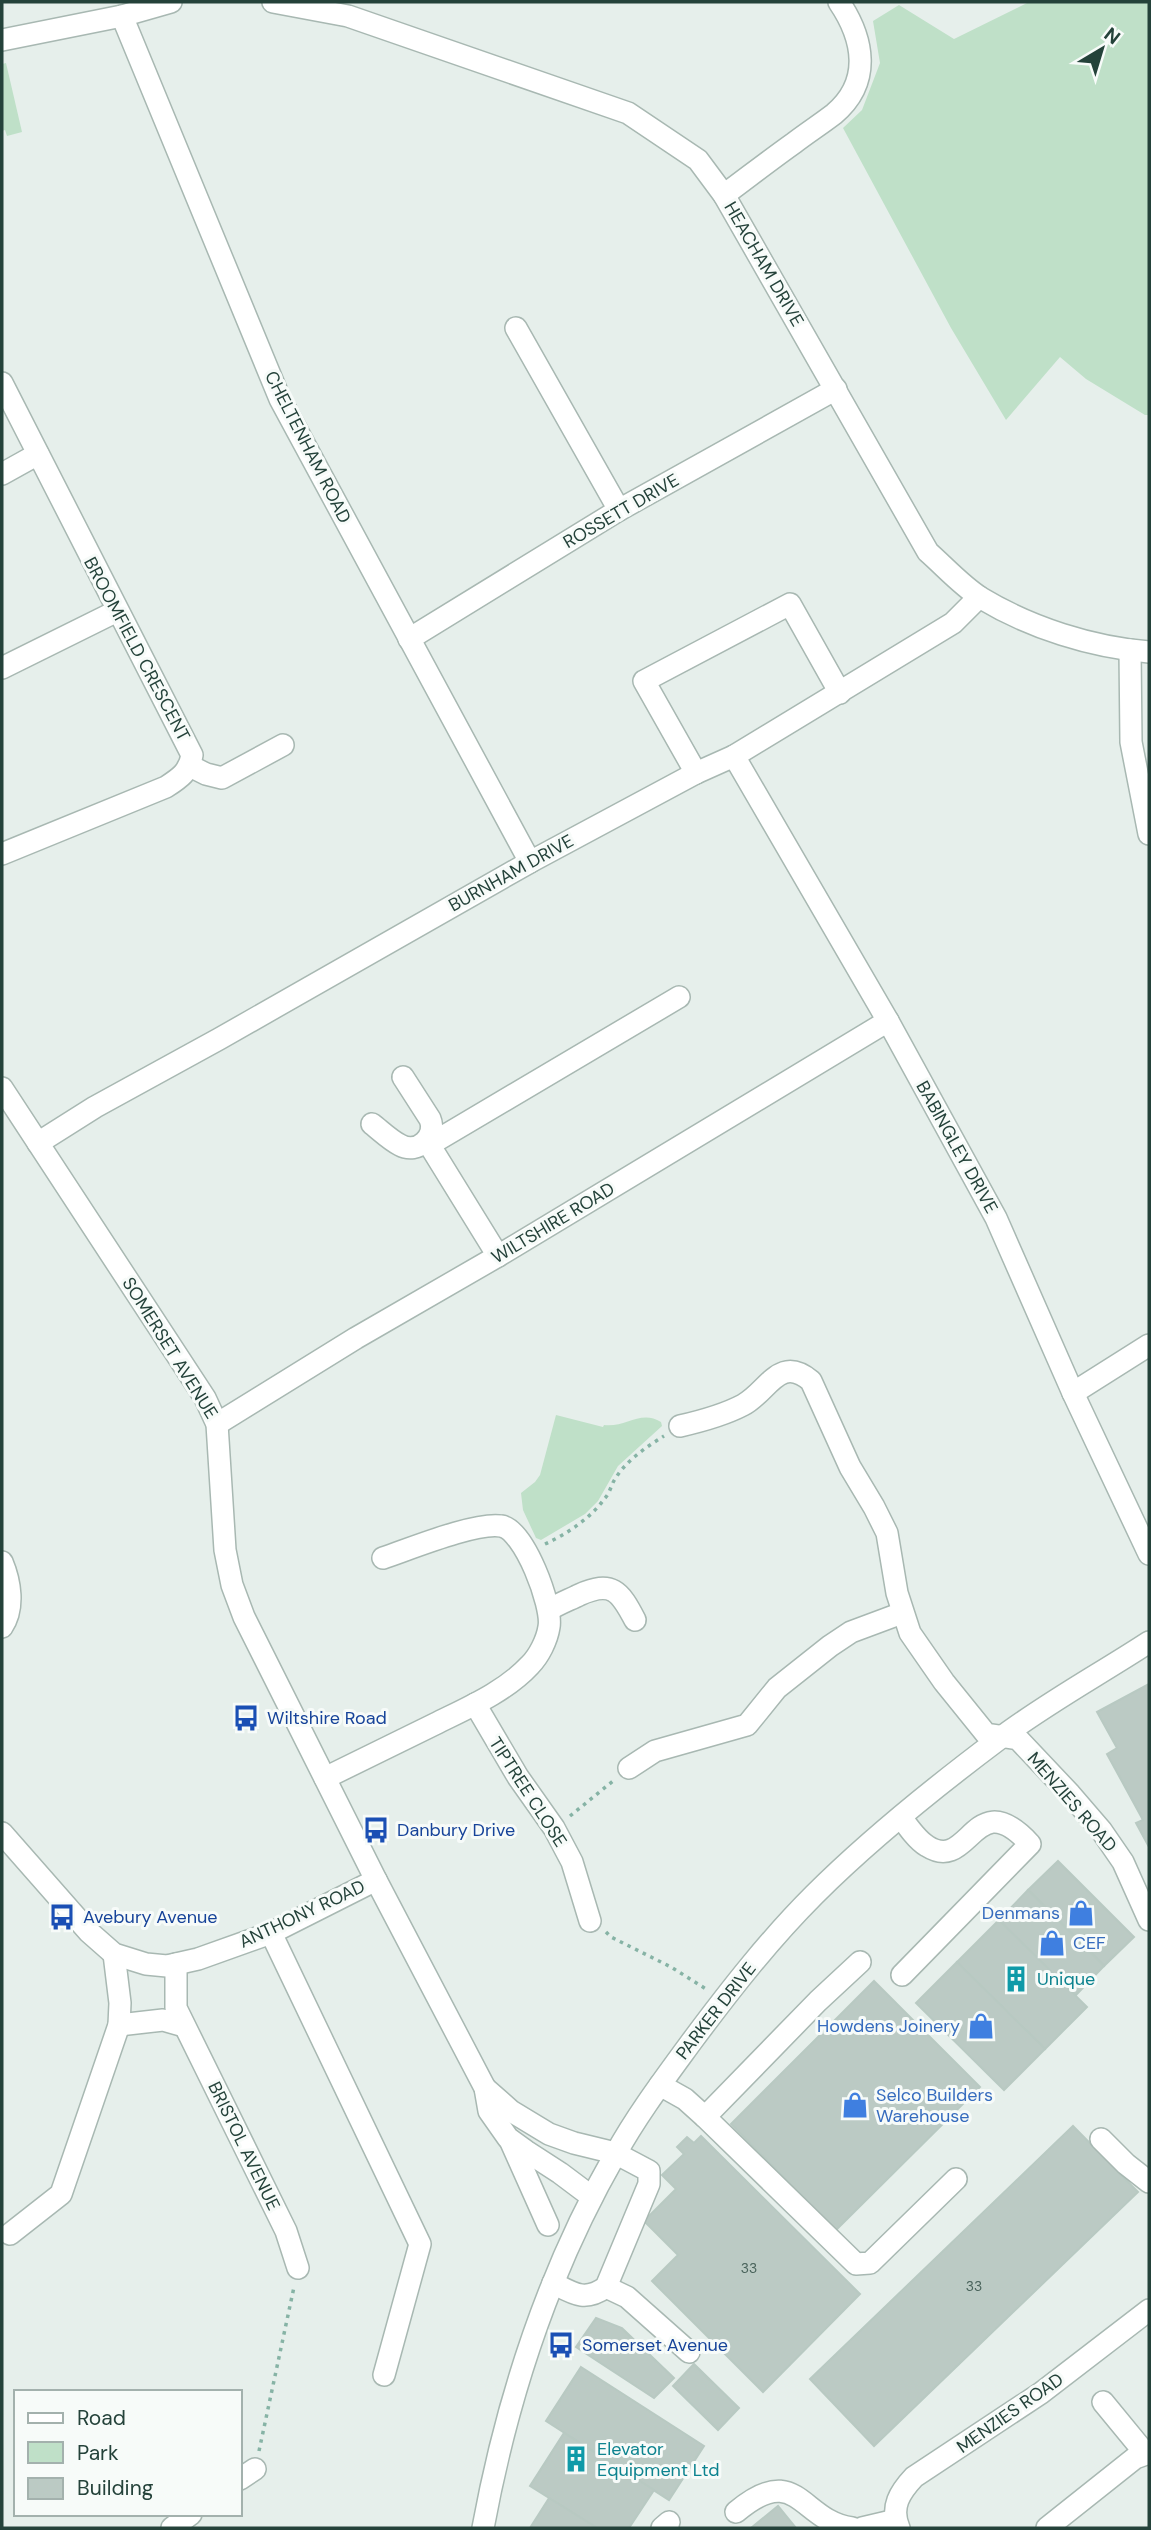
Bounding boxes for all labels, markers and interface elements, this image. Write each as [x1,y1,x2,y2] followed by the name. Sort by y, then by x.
[1067,14,1137,84] north arrow
[1099,22,1125,50] text: N
[719,197,809,331] street label: HEACHAM DRIVE
[259,367,357,527] street label: CHELTENHAM ROAD
[559,468,683,554] street label: ROSSETT DRIVE
[78,553,196,745] street label: BROOMFIELD CRESCENT
[444,829,578,917] street label: BURNHAM DRIVE
[911,1076,1003,1218] street label: BABINGLEY DRIVE
[487,1177,619,1269] street label: WILTSHIRE ROAD
[117,1273,223,1423] street label: SOMERSET AVENUE
[231,1703,261,1733] bus stop icon: Wiltshire Road
[267,1706,387,1730] place label: Wiltshire Road
[484,1732,572,1852] street label: TIPTREE CLOSE
[1022,1747,1122,1857] street label: MENZIES ROAD
[361,1815,391,1845] bus stop icon: Danbury Drive
[397,1818,515,1842] place label: Danbury Drive
[235,1874,369,1954] street label: ANTHONY ROAD
[1066,1898,1096,1928] shop icon: Denmans
[982,1901,1060,1925] place label: Denmans
[47,1902,77,1932] bus stop icon: Avebury Avenue
[83,1905,218,1929] place label: Avebury Avenue
[1037,1928,1067,1958] shop icon: CEF
[1073,1931,1106,1955] place label: CEF
[670,1957,762,2065] street label: PARKER DRIVE
[1001,1964,1031,1994] building icon: Unique
[1037,1967,1095,1991] place label: Unique
[966,2011,996,2041] shop icon: Howdens Joinery
[817,2014,960,2038] place label: Howdens Joinery
[202,2078,286,2214] street label: BRISTOL AVENUE
[876,2083,993,2128] place label: Selco Builders Warehouse
[840,2090,870,2120] shop icon: Selco Builders Warehouse
[741,2259,757,2277] house number: 33
[966,2277,982,2295] house number: 33
[546,2330,576,2360] bus stop icon: Somerset Avenue
[582,2333,728,2357] place label: Somerset Avenue
[952,2367,1068,2459] street label: MENZIES ROAD
[14,2390,242,2516] legend
[77,2404,126,2432] text: Road
[597,2437,719,2482] place label: Elevator Equipment Ltd
[77,2439,119,2467] text: Park
[561,2444,591,2474] building icon: Elevator Equipment Ltd
[77,2474,154,2502] text: Building

